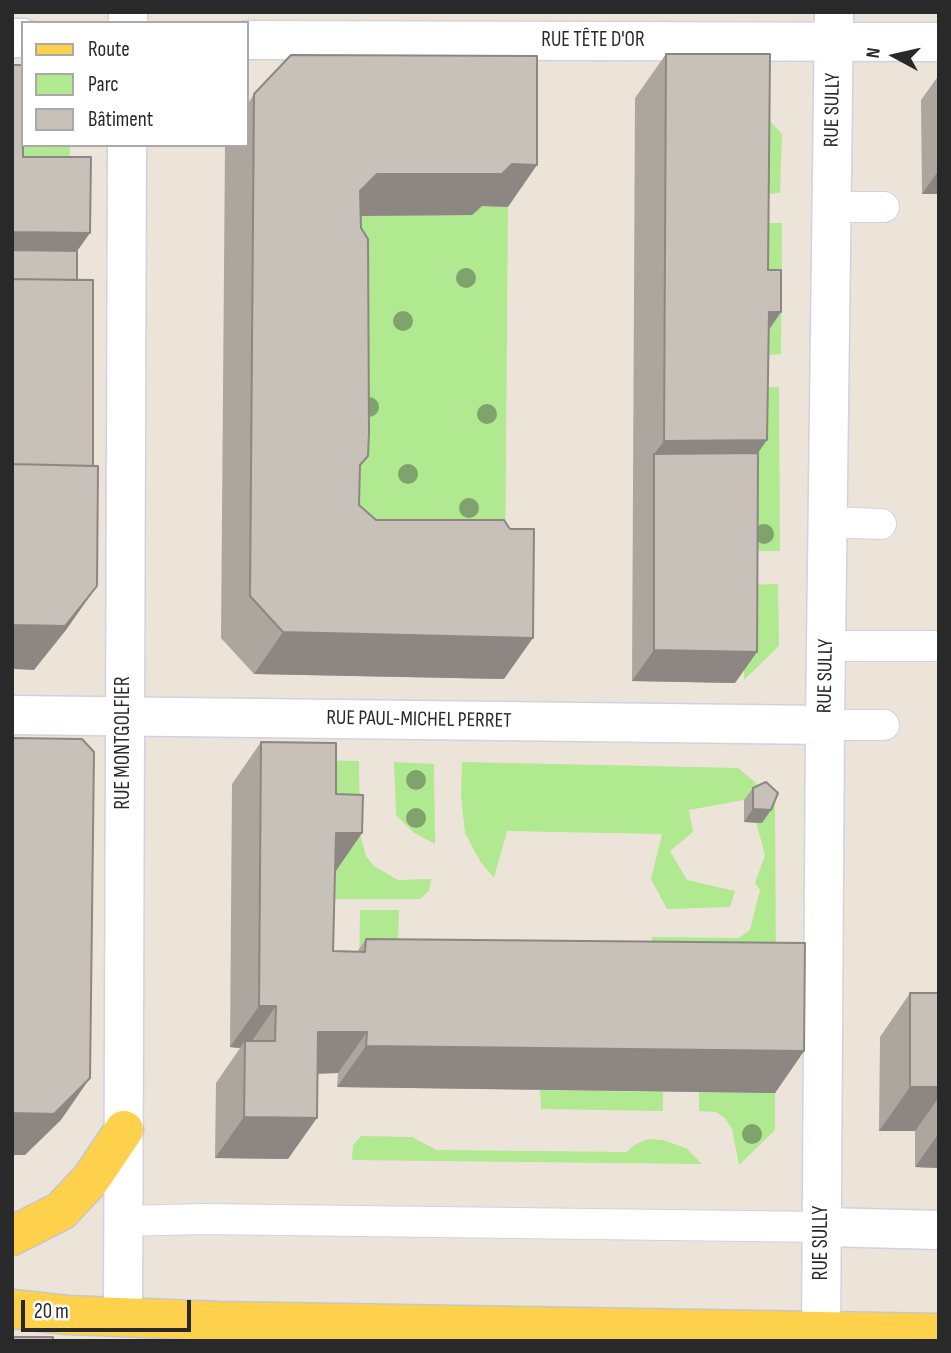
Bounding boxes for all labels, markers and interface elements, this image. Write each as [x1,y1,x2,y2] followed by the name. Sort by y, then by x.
[21,21,248,147] legend
[860,21,930,91] north arrow
[541,28,645,54] street label: RUE TÊTE D'OR
[88,37,130,62] text: Route
[862,46,886,60] text: N
[88,72,119,97] text: Parc
[820,73,846,147] street label: RUE SULLY
[88,107,153,132] text: Bâtiment
[813,639,839,713] street label: RUE SULLY
[111,676,137,810] street label: RUE MONTGOLFIER
[326,706,512,734] street label: RUE PAUL-MICHEL PERRET
[809,1206,835,1280] street label: RUE SULLY
[24,1286,194,1330] scale bar
[34,1299,69,1324] text: 20 m

